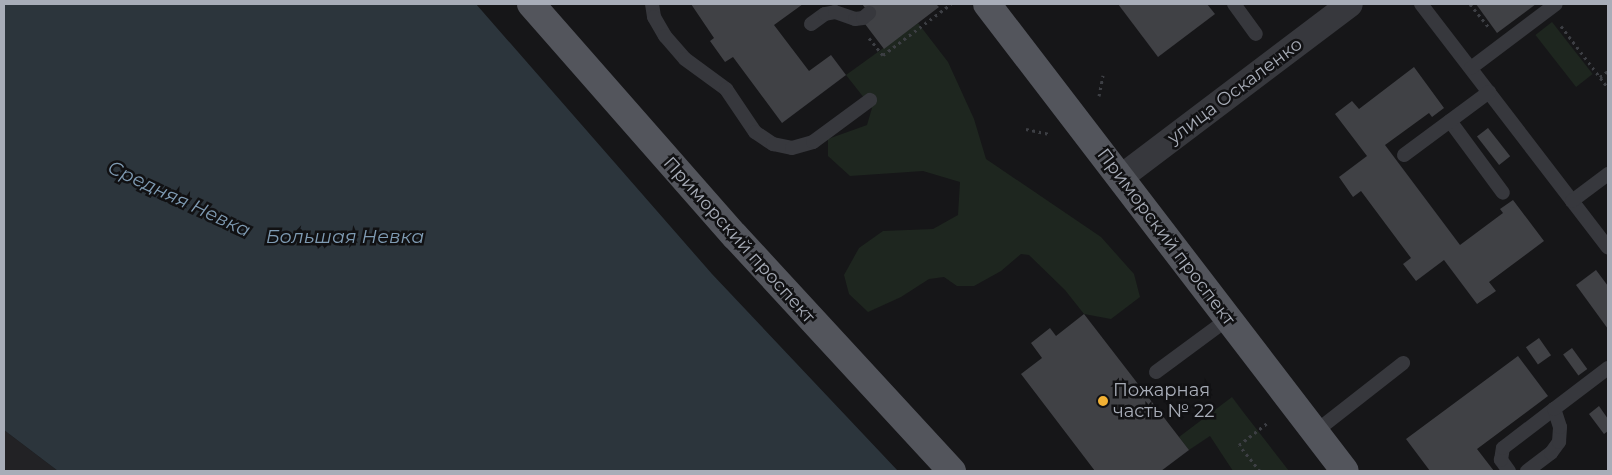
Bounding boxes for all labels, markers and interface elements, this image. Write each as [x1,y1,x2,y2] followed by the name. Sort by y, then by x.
[1163,33,1307,149] street label: улица Оскаленко
[1092,144,1240,330] street label: Приморский проспект
[659,153,819,327] street label: Приморский проспект
[104,156,254,242] water label: Средняя Невка
[266,226,424,248] water label: Большая Невка
[1113,380,1214,422] place label: Пожарная часть № 22
[1097,395,1109,407] marker: Пожарная часть № 22

